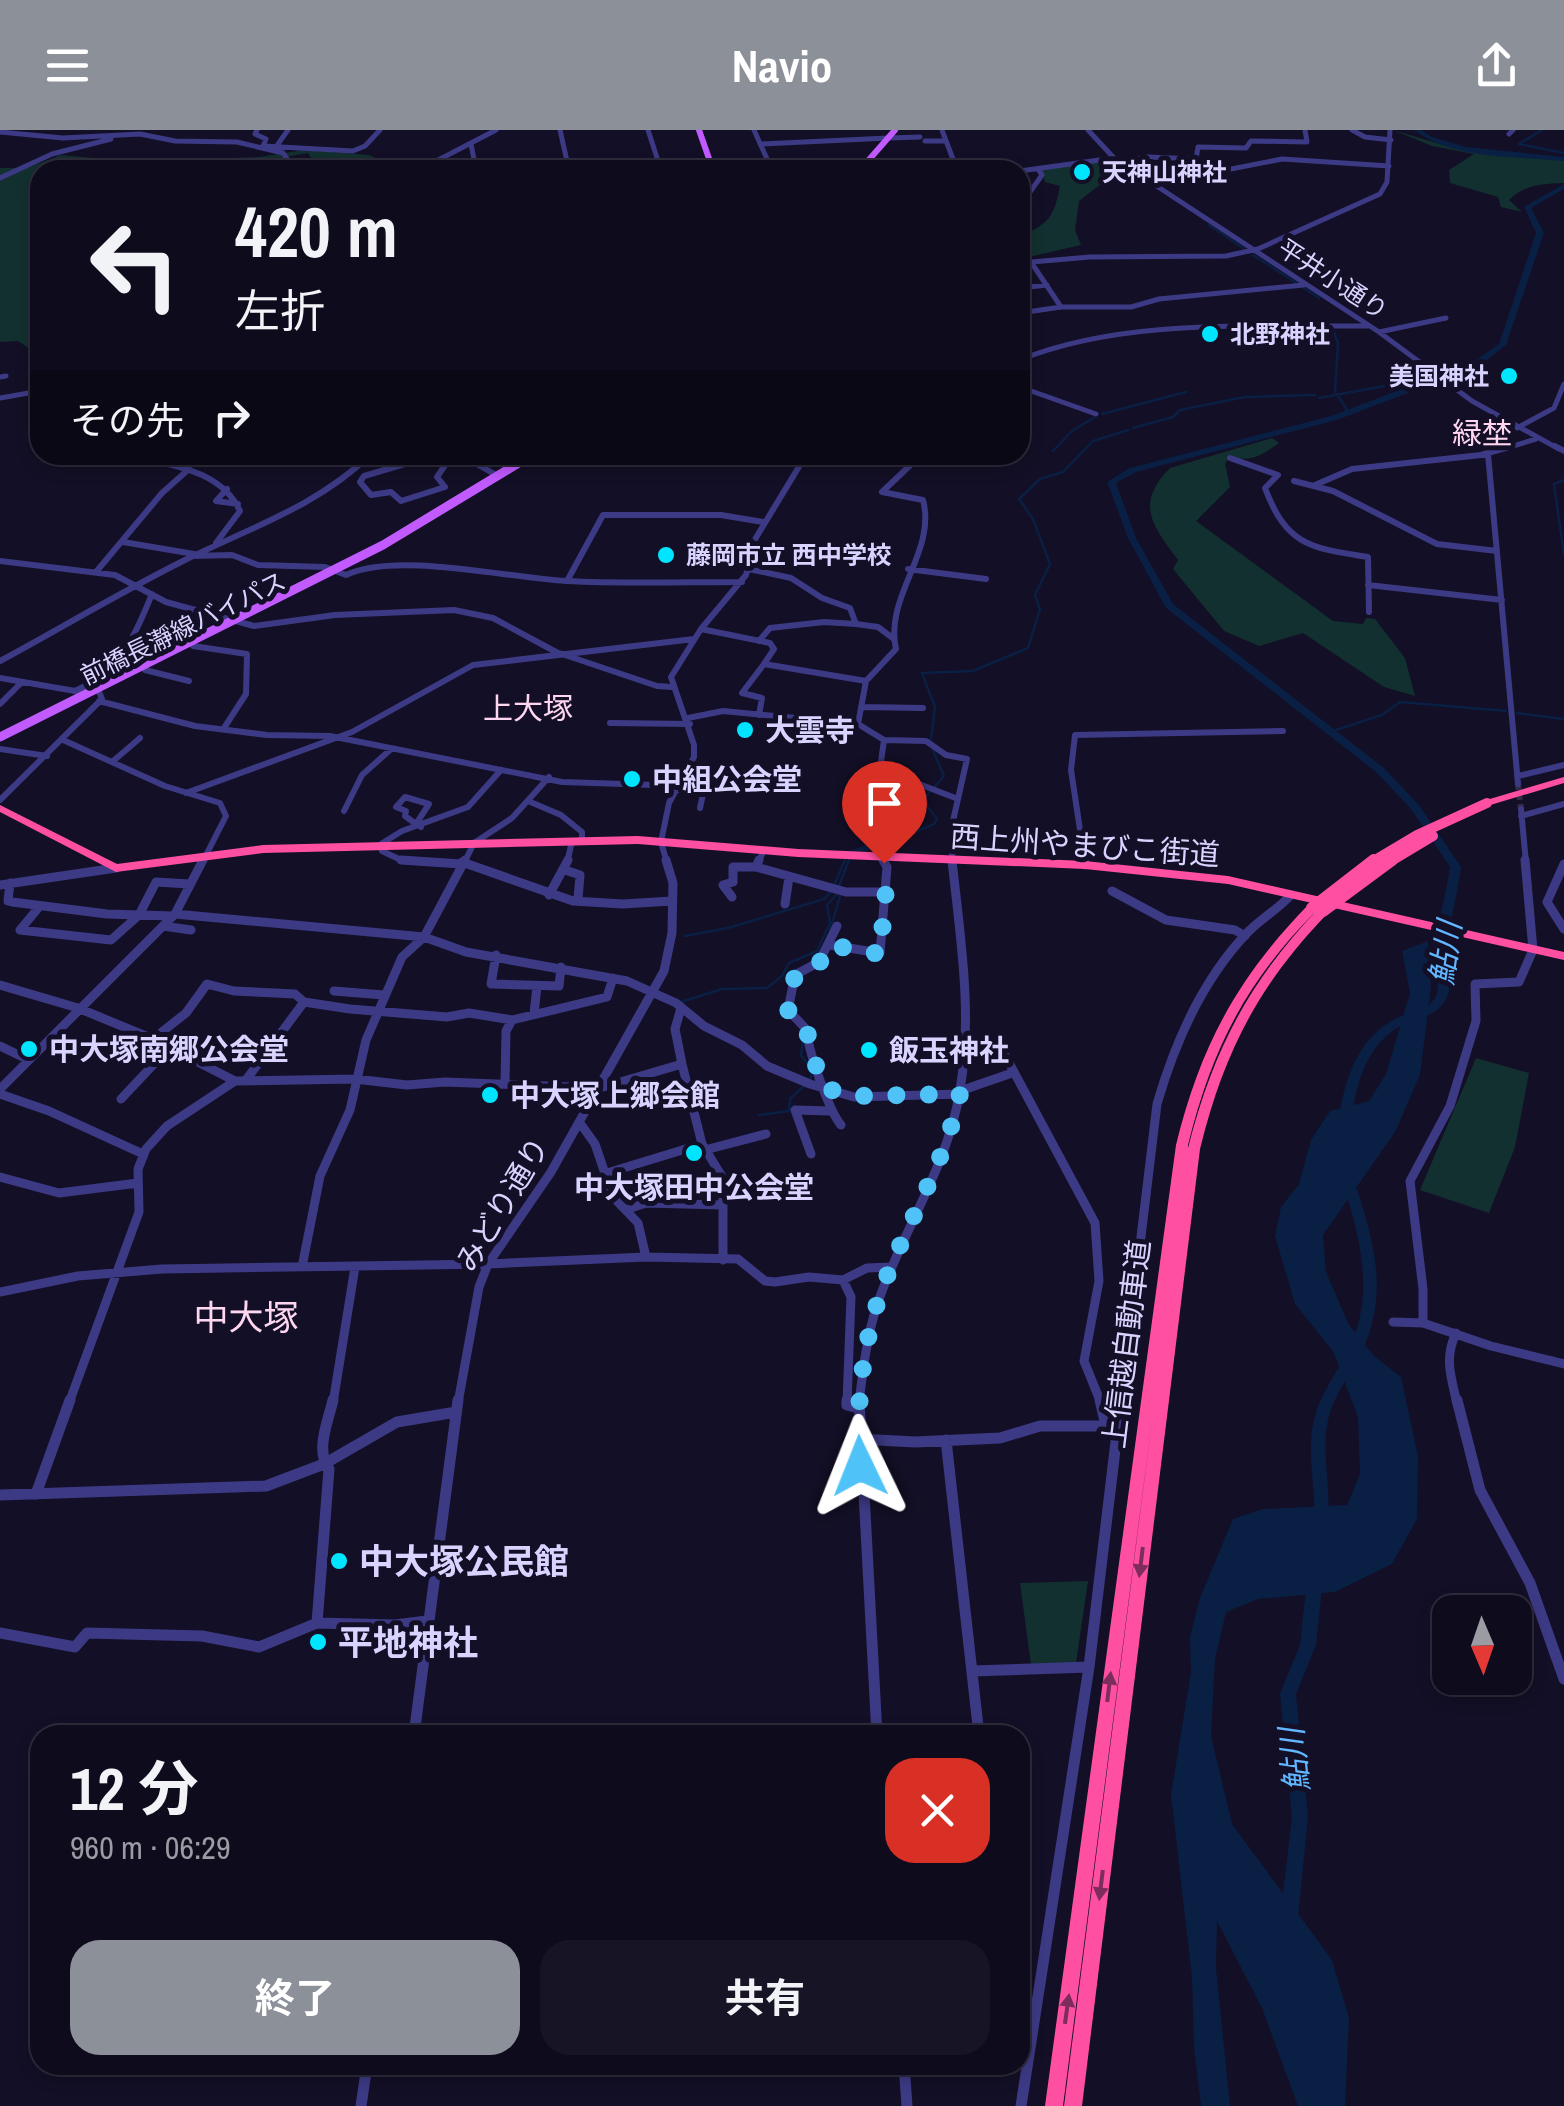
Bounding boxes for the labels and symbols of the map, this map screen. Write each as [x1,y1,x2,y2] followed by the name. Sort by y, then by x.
[1102,155,1227,189] place label: 天神山神社
[1071,161,1093,183] marker: 天神山神社
[1271,231,1395,327] street label: 平井小通り
[1230,317,1330,351] place label: 北野神社
[1199,323,1221,345] marker: 北野神社
[1389,359,1489,393] place label: 美国神社
[1498,365,1520,387] marker: 美国神社
[1452,413,1512,453] district label: 緑埜
[686,538,892,572] place label: 藤岡市立 西中学校
[655,544,677,566] marker: 藤岡市立 西中学校
[75,564,291,692] street label: 前橋長瀞線バイパス
[483,688,573,728] district label: 上大塚
[765,710,855,750] place label: 大雲寺
[734,719,756,741] marker: 大雲寺
[652,759,802,799] place label: 中組公会堂
[842,761,927,864] pin
[621,768,643,790] marker: 中組公会堂
[949,816,1221,874] street label: 西上州やまびこ街道
[1419,915,1471,988] water label: 鮎川
[49,1029,289,1069] place label: 中大塚南郷公会堂
[889,1030,1009,1070] place label: 飯玉神社
[18,1038,40,1060] marker: 中大塚南郷公会堂
[858,1039,880,1061] marker: 飯玉神社
[510,1075,720,1115] place label: 中大塚上郷会館
[479,1084,501,1106] marker: 中大塚上郷会館
[446,1129,558,1279] street label: みどり通り
[683,1142,705,1164] marker: 中大塚田中公会堂
[574,1167,814,1207] place label: 中大塚田中公会堂
[1093,1237,1159,1451] street label: 上信越自動車道
[193,1294,299,1341] district label: 中大塚
[808,1414,912,1518] position arrow
[359,1538,569,1585] place label: 中大塚公民館
[1132,1547,1148,1579] one-way arrow
[328,1550,350,1572] marker: 中大塚公民館
[1432,1595,1532,1695] north arrow
[338,1619,478,1666] place label: 平地神社
[307,1631,329,1653] marker: 平地神社
[1101,1671,1117,1702] one-way arrow
[1269,1723,1319,1794] water label: 鮎川
[1093,1869,1109,1901] one-way arrow
[1060,1993,1076,2025] one-way arrow

